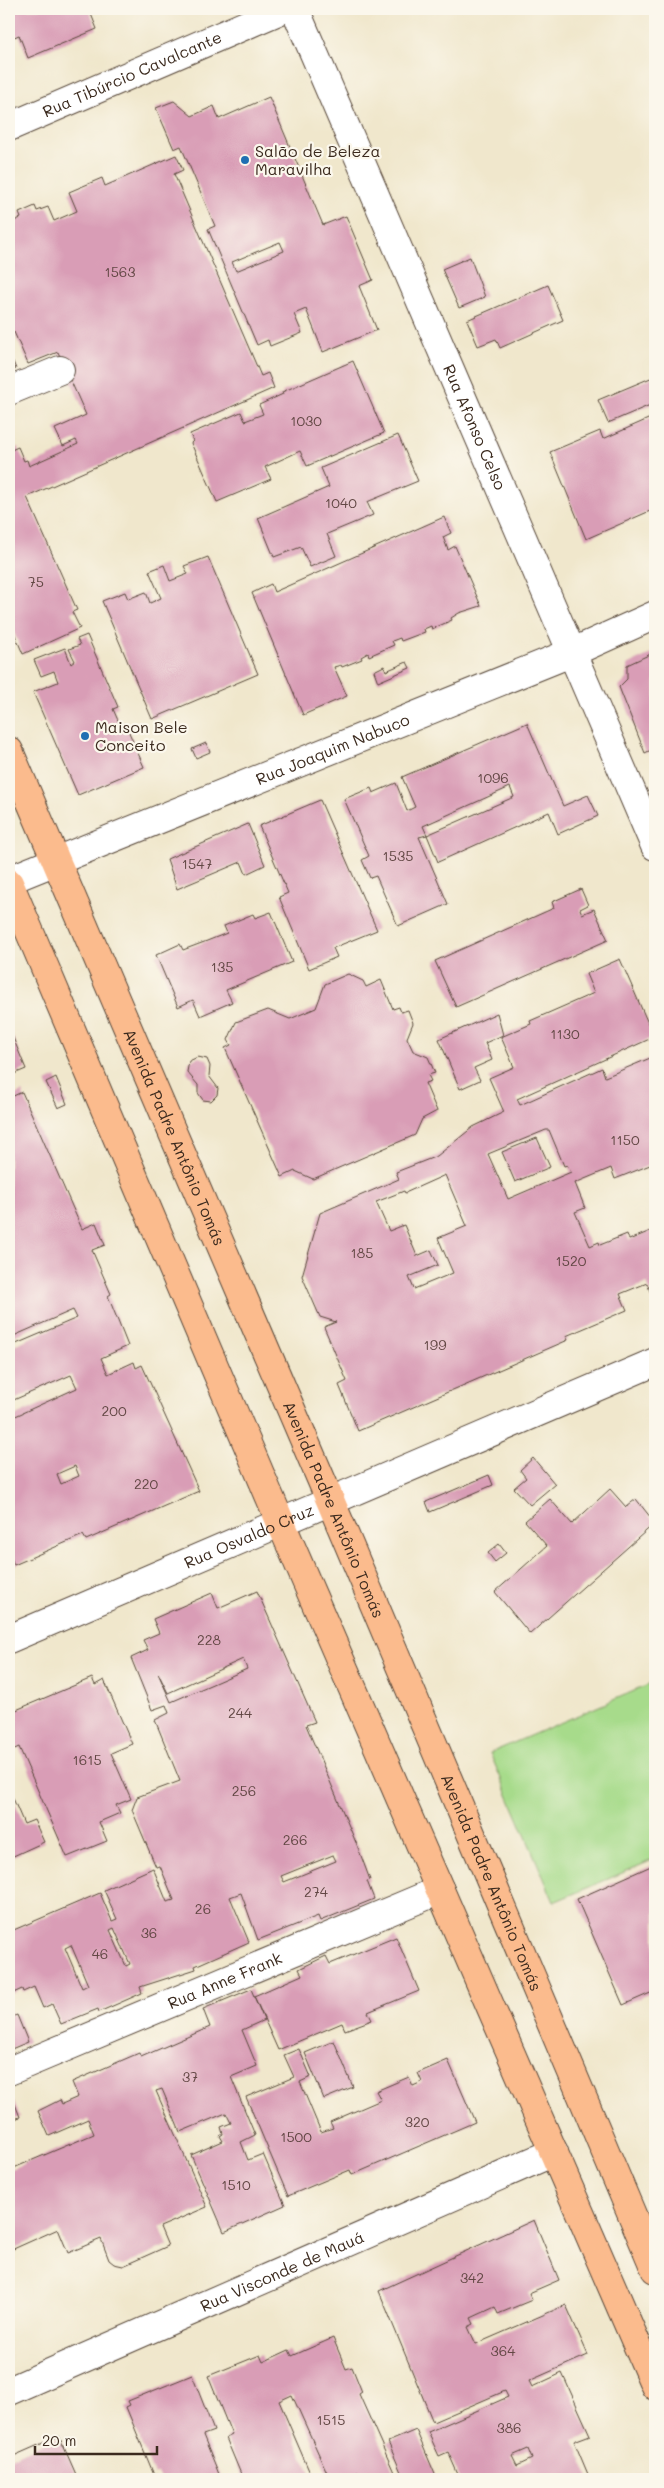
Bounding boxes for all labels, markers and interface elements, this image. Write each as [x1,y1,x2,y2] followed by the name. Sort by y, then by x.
[39,26,225,121] street label: Rua Tibúrcio Cavalcante
[255,140,380,179] place label: Salão de Beleza Maravilha
[239,154,251,166] marker: Salão de Beleza Maravilha
[104,262,136,281] house number: 1563
[439,361,512,493] street label: Rua Afonso Celso
[290,411,322,430] house number: 1030
[325,493,357,512] house number: 1040
[28,572,44,591] house number: 75
[252,708,412,789] street label: Rua Joaquim Nabuco
[95,716,188,755] place label: Maison Bele Conceito
[79,730,91,742] marker: Maison Bele Conceito
[477,768,509,787] house number: 1096
[383,846,413,865] house number: 1535
[182,854,212,873] house number: 1547
[211,957,233,976] house number: 135
[550,1024,580,1043] house number: 1130
[119,1025,231,1248] street label: Avenida Padre Antônio Tomás
[610,1130,640,1149] house number: 1150
[351,1243,373,1262] house number: 185
[556,1251,587,1270] house number: 1520
[424,1335,446,1354] house number: 199
[279,1398,390,1621] street label: Avenida Padre Antônio Tomás
[101,1401,127,1420] house number: 200
[134,1474,158,1493] house number: 220
[181,1499,317,1573] street label: Rua Osvaldo Cruz
[197,1630,221,1649] house number: 228
[228,1703,253,1722] house number: 244
[72,1750,102,1769] house number: 1615
[437,1770,547,1994] street label: Avenida Padre Antônio Tomás
[232,1781,256,1800] house number: 256
[283,1830,307,1849] house number: 266
[304,1882,329,1901] house number: 274
[195,1899,211,1918] house number: 26
[141,1923,157,1942] house number: 36
[92,1944,108,1963] house number: 46
[164,1947,285,2013] street label: Rua Anne Frank
[182,2067,198,2086] house number: 37
[405,2112,430,2131] house number: 320
[280,2127,312,2146] house number: 1500
[221,2175,251,2194] house number: 1510
[197,2226,367,2316] street label: Rua Visconde de Mauá
[460,2268,484,2287] house number: 342
[491,2341,516,2360] house number: 364
[317,2410,345,2429] house number: 1515
[496,2418,522,2437] house number: 386
[35,2423,158,2455] scale bar
[42,2430,76,2450] text: 20 m

